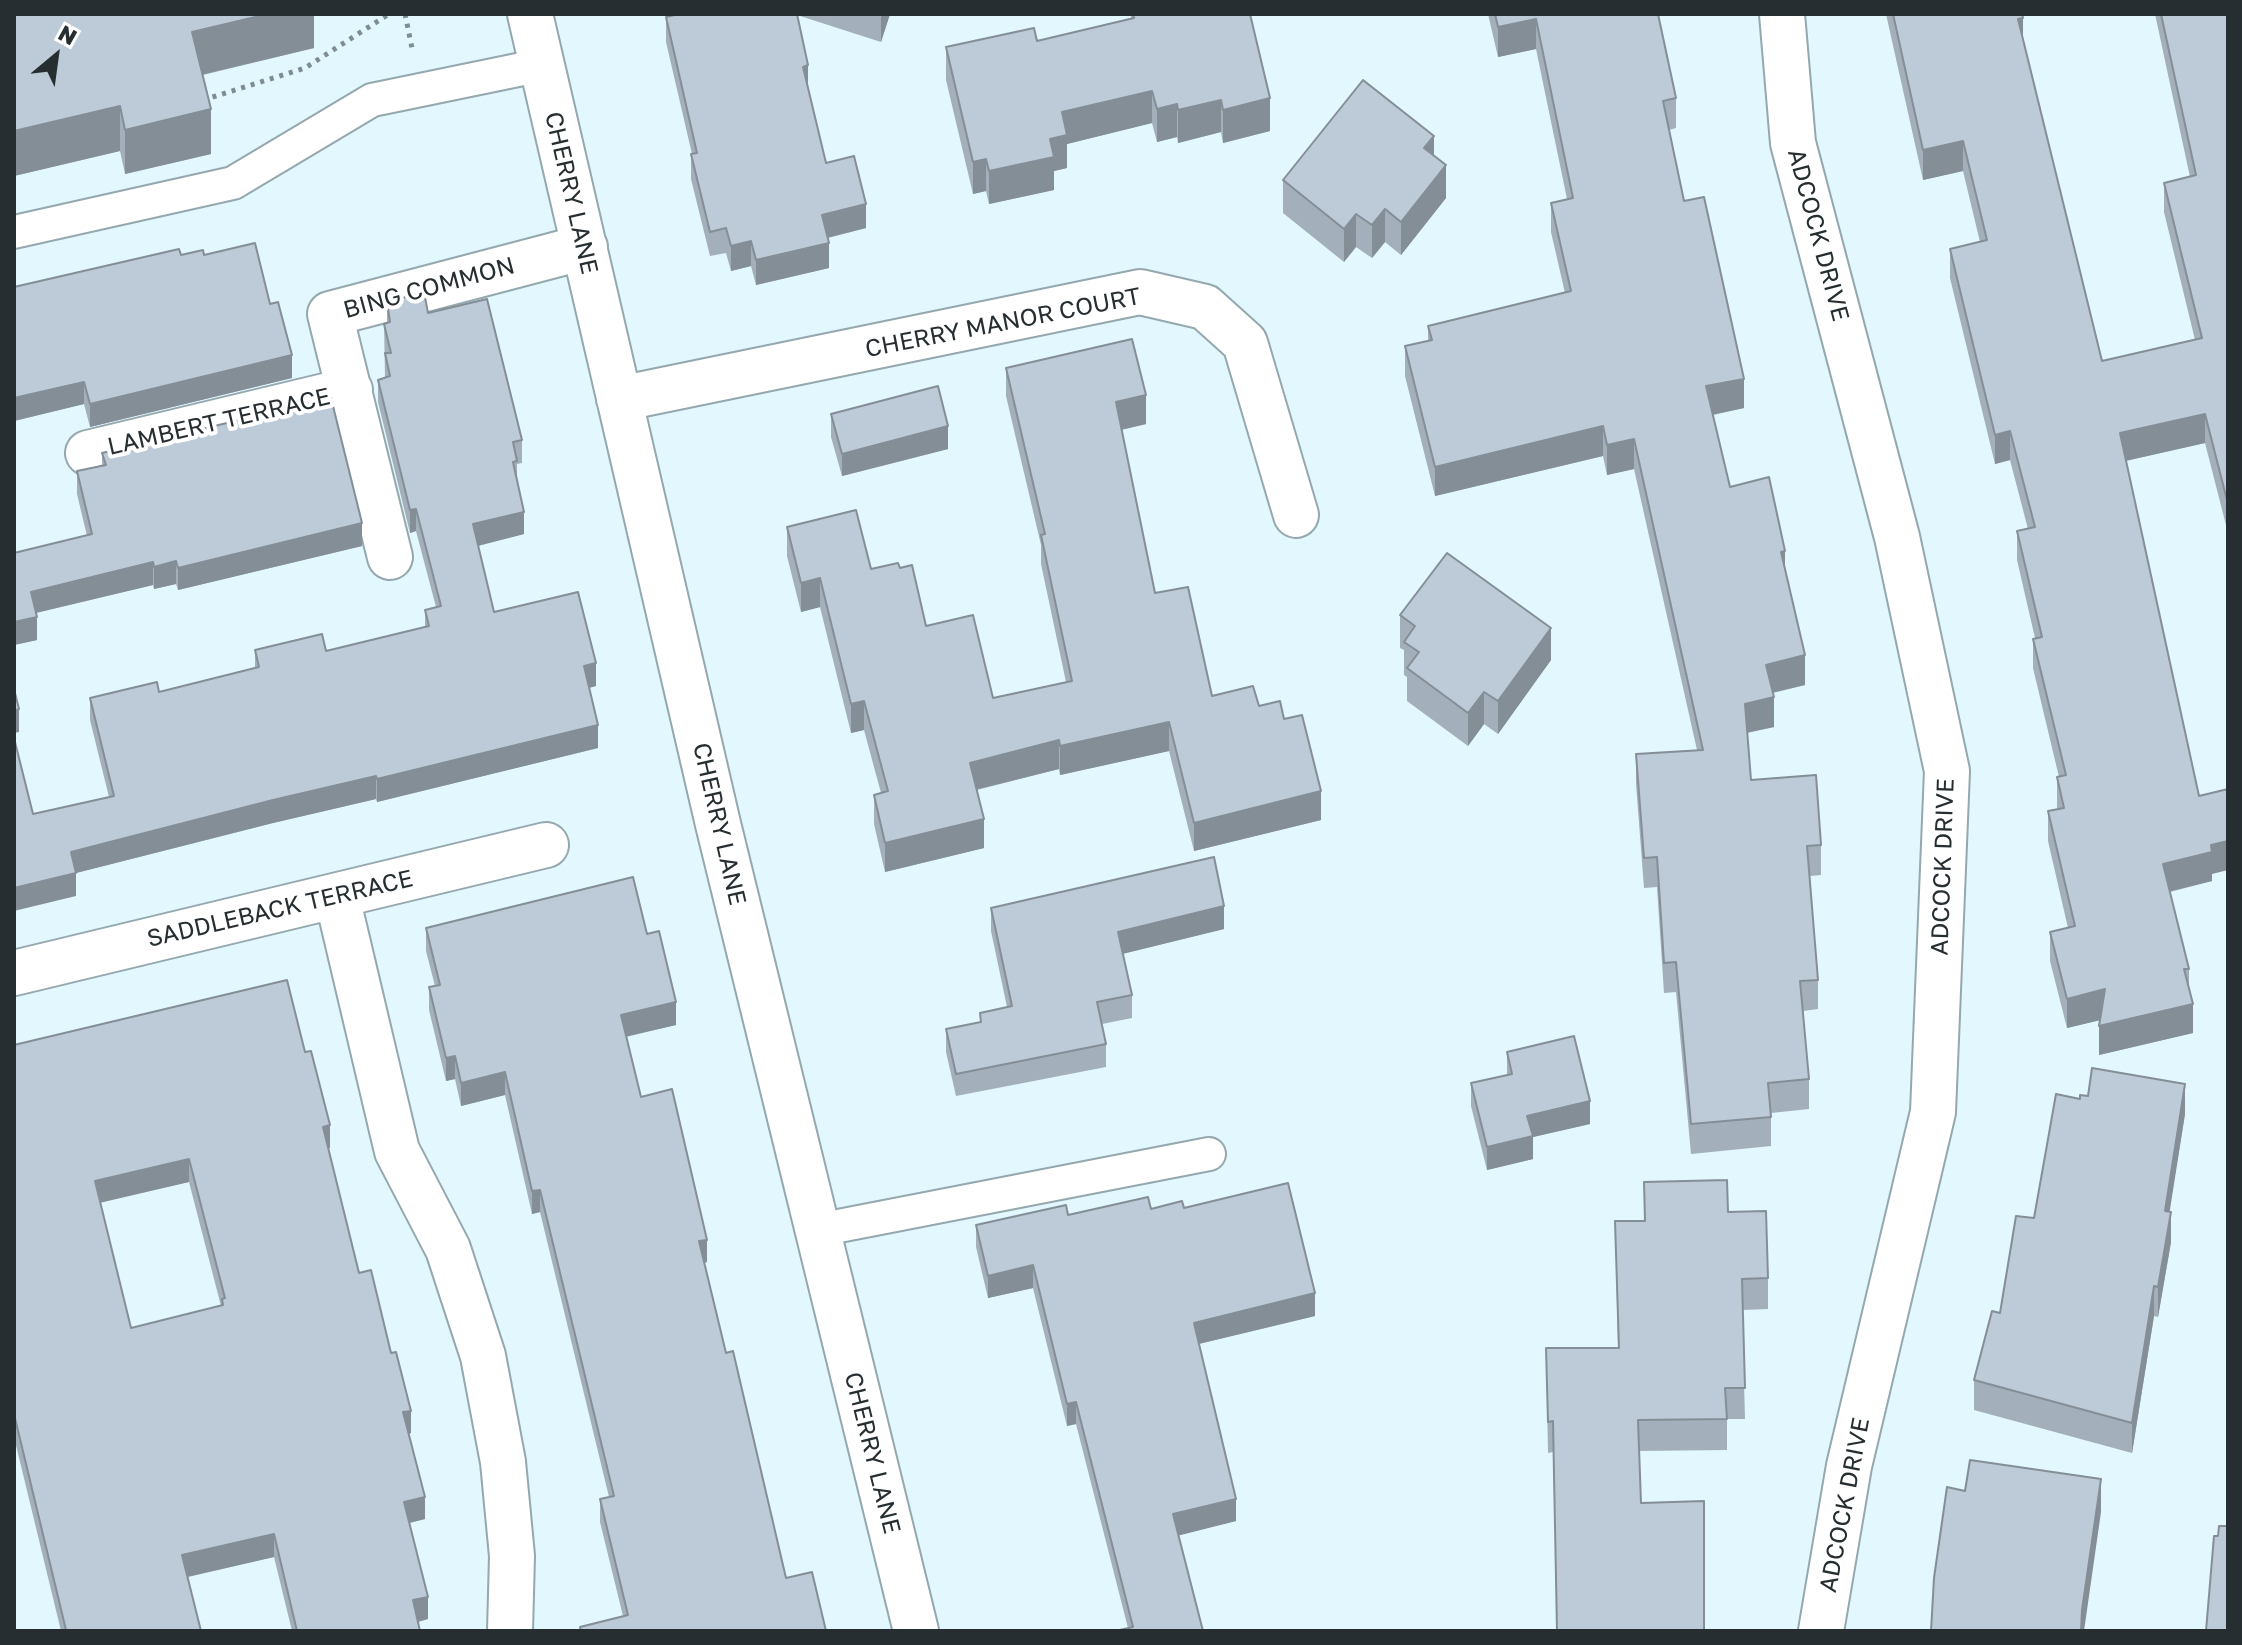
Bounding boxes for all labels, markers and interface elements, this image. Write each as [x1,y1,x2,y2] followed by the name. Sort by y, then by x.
[16,16,96,96] north arrow
[54,19,82,50] text: N
[538,109,604,277] street label: CHERRY LANE
[1781,146,1855,324] street label: ADCOCK DRIVE
[340,251,518,325] street label: BING COMMON
[863,282,1143,364] street label: CHERRY MANOR COURT
[105,382,333,462] street label: LAMBERT TERRACE
[686,740,752,908] street label: CHERRY LANE
[1926,778,1960,956] street label: ADCOCK DRIVE
[144,864,416,954] street label: SADDLEBACK TERRACE
[838,1369,906,1537] street label: CHERRY LANE
[1814,1415,1876,1595] street label: ADCOCK DRIVE

